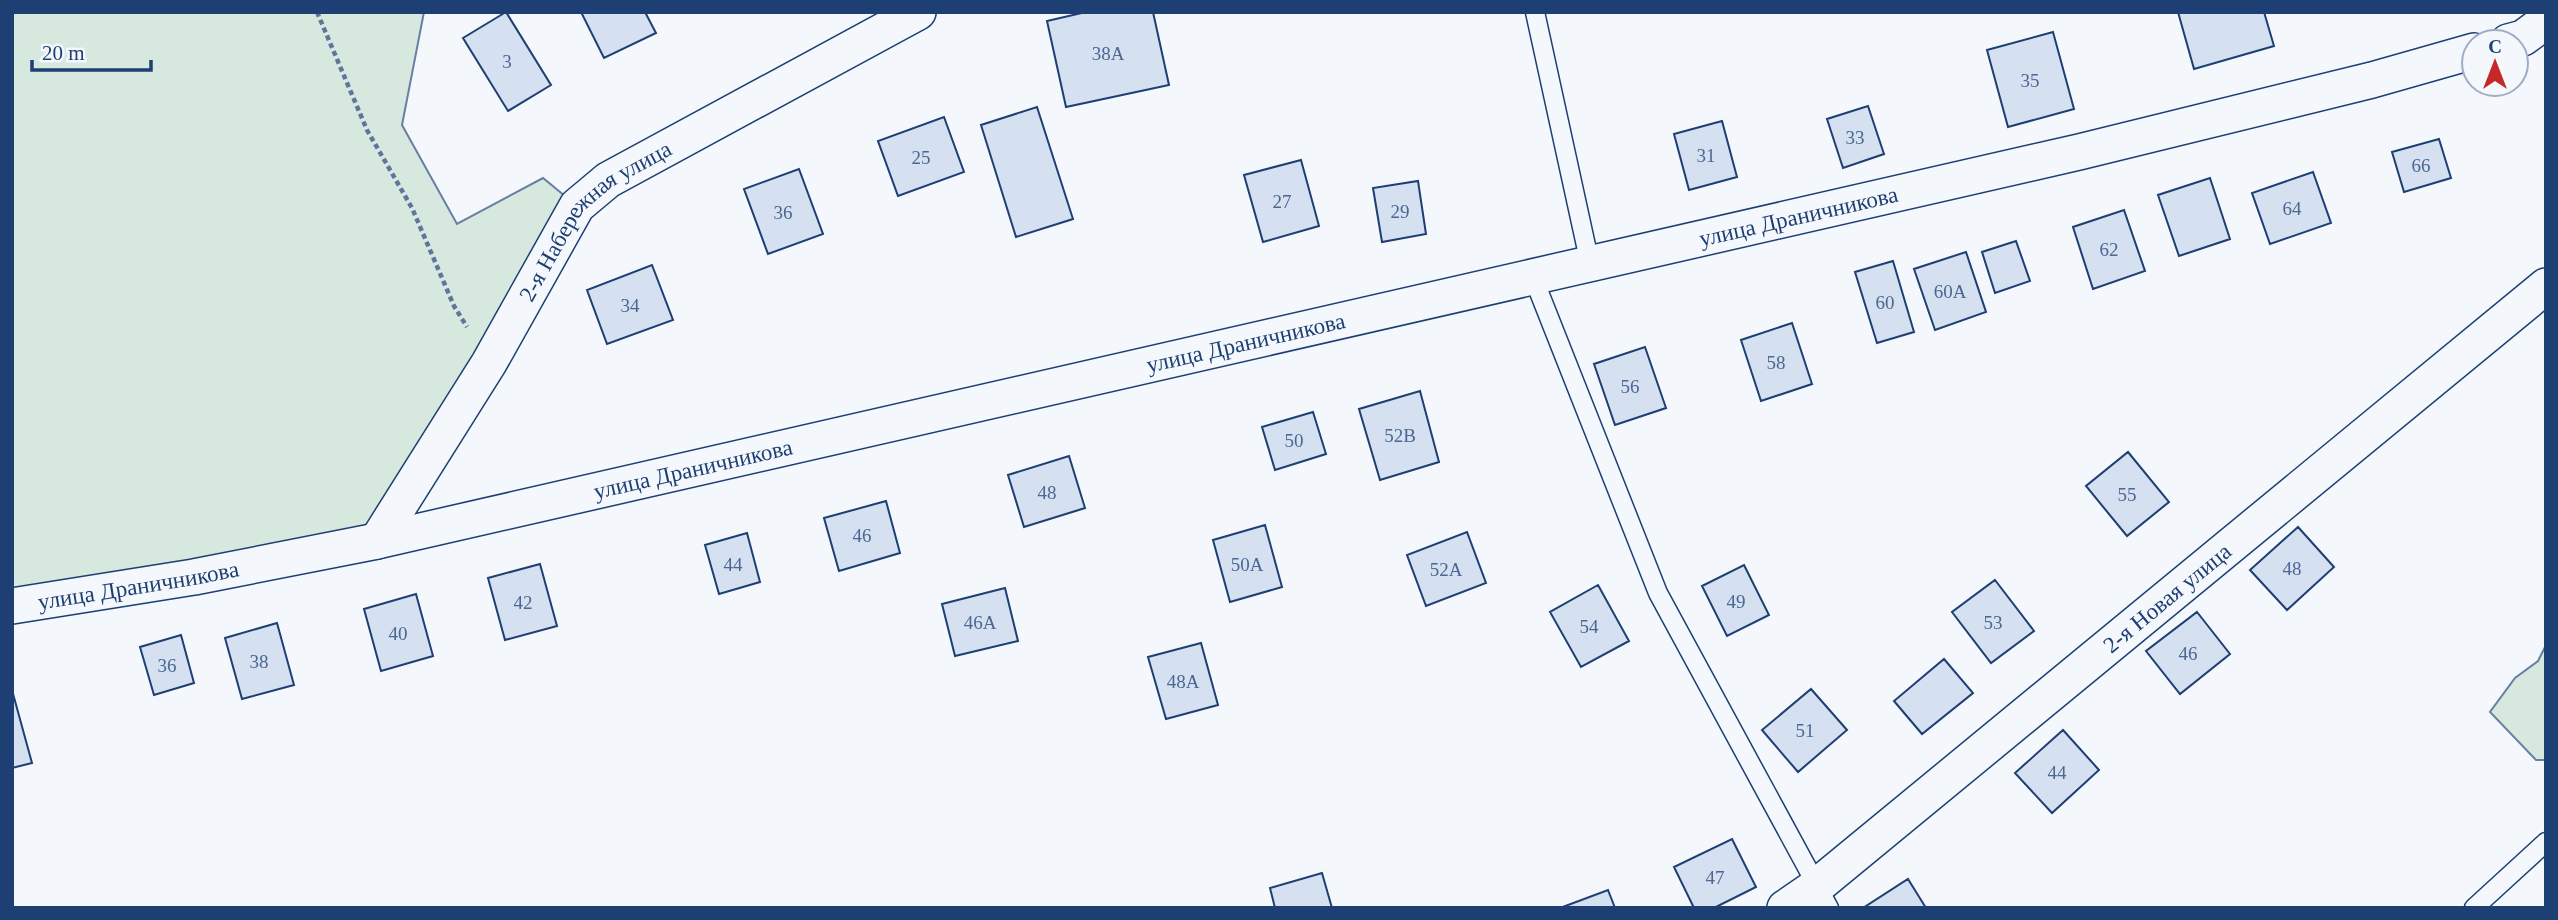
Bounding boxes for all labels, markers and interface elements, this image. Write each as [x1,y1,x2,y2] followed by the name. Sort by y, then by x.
[32,28,150,72] scale bar
[2460,28,2530,98] north arrow
[2488,36,2502,57] text: С
[42,41,85,65] text: 20 m
[1092,43,1125,64] house number: 38А
[502,51,512,72] house number: 3
[2021,70,2040,91] house number: 35
[1846,127,1865,148] house number: 33
[514,136,675,305] street label: 2-я Набережная улица
[1697,145,1716,166] house number: 31
[912,147,931,168] house number: 25
[2412,155,2431,176] house number: 66
[1697,181,1900,251] street label: улица Драничникова
[1273,191,1292,212] house number: 27
[2283,198,2302,219] house number: 64
[1391,201,1410,222] house number: 29
[774,202,793,223] house number: 36
[2100,239,2119,260] house number: 62
[1934,281,1967,302] house number: 60А
[1876,292,1895,313] house number: 60
[621,295,640,316] house number: 34
[1144,308,1348,377] street label: улица Драничникова
[1767,352,1786,373] house number: 58
[1621,376,1640,397] house number: 56
[1384,425,1416,446] house number: 52В
[1285,430,1304,451] house number: 50
[591,434,795,504] street label: улица Драничникова
[1038,482,1057,503] house number: 48
[2118,484,2137,505] house number: 55
[853,525,872,546] house number: 46
[2098,538,2236,658] street label: 2-я Новая улица
[724,554,743,575] house number: 44
[1231,554,1264,575] house number: 50А
[36,556,241,614] street label: улица Драничникова
[2283,558,2302,579] house number: 48
[1430,559,1463,580] house number: 52А
[1727,591,1746,612] house number: 49
[514,592,533,613] house number: 42
[964,612,997,633] house number: 46А
[1984,612,2003,633] house number: 53
[1580,616,1599,637] house number: 54
[389,623,408,644] house number: 40
[2179,643,2198,664] house number: 46
[250,651,269,672] house number: 38
[158,655,177,676] house number: 36
[1167,671,1200,692] house number: 48А
[1796,720,1815,741] house number: 51
[2048,762,2067,783] house number: 44
[1706,867,1725,888] house number: 47

